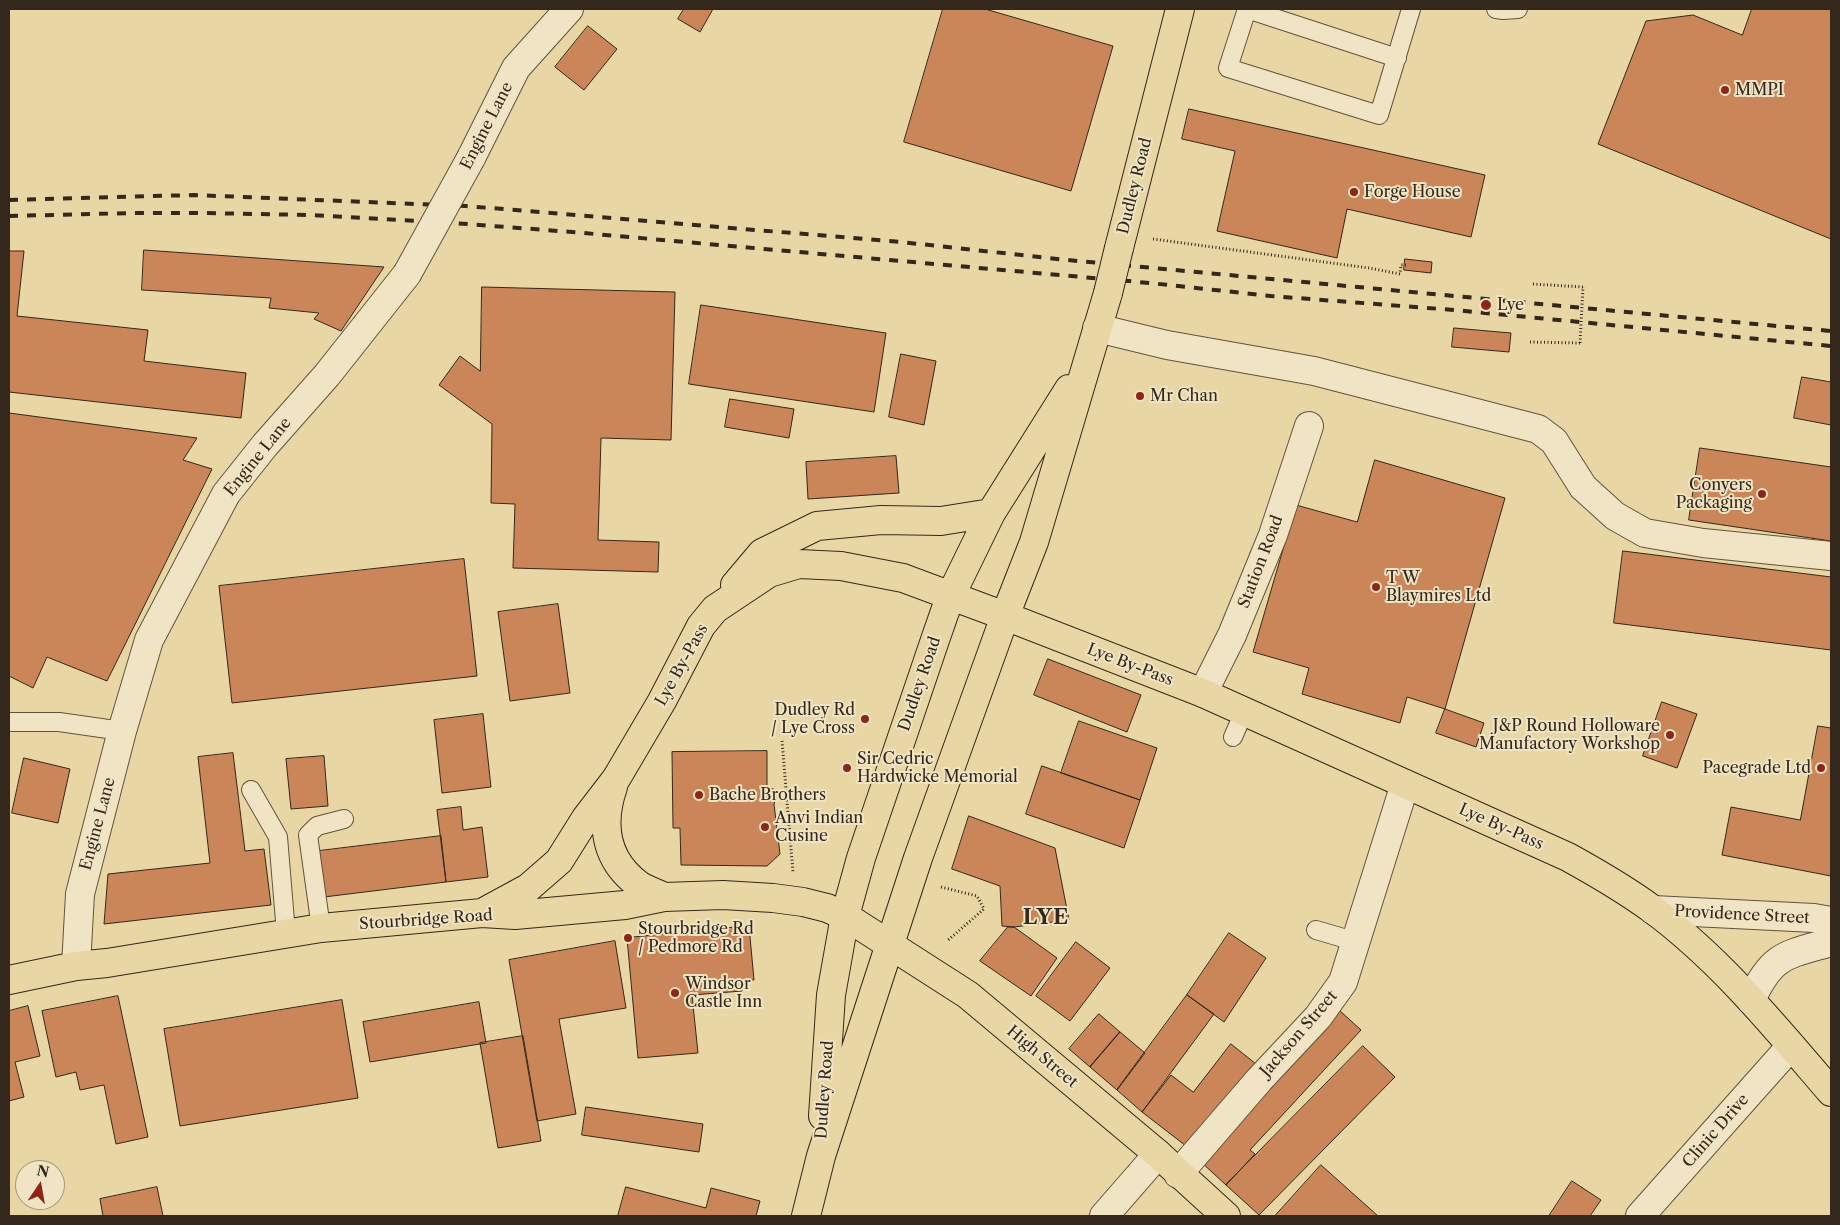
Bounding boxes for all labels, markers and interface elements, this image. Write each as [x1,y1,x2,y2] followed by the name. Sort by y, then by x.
[457,79,517,173] street label: Engine Lane
[1735,80,1784,100] place label: MMPI
[1719,84,1731,96] marker: MMPI
[1114,136,1156,236] street label: Dudley Road
[1364,182,1461,202] place label: Forge House
[1348,186,1360,198] marker: Forge House
[1497,295,1524,315] place label: Lye
[1479,298,1493,312] marker: Lye
[1150,386,1218,406] place label: Mr Chan
[1134,390,1146,402] marker: Mr Chan
[220,414,296,500] street label: Engine Lane
[1676,475,1752,513] place label: Conyers Packaging
[1756,488,1768,500] marker: Conyers Packaging
[1235,513,1287,611] street label: Station Road
[1386,568,1491,606] place label: T W Blaymires Ltd
[1370,581,1382,593] marker: T W Blaymires Ltd
[652,621,712,709] street label: Lye By-Pass
[895,634,945,734] street label: Dudley Road
[1084,640,1176,690] street label: Lye By-Pass
[771,700,855,738] place label: Dudley Rd / Lye Cross
[859,713,871,725] marker: Dudley Rd / Lye Cross
[1479,716,1660,754] place label: J&P Round Holloware Manufactory Workshop
[1664,729,1676,741] marker: J&P Round Holloware Manufactory Workshop
[857,749,1018,787] place label: Sir Cedric Hardwicke Memorial
[1702,758,1811,778] place label: Pacegrade Ltd
[841,762,853,774] marker: Sir Cedric Hardwicke Memorial
[1815,762,1827,774] marker: Pacegrade Ltd
[76,775,120,873] street label: Engine Lane
[709,785,826,805] place label: Bache Brothers
[693,789,705,801] marker: Bache Brothers
[1456,800,1546,854] street label: Lye By-Pass
[775,808,863,846] place label: Anvi Indian Cusine
[759,821,771,833] marker: Anvi Indian Cusine
[1674,902,1810,928] street label: Providence Street
[1022,905,1070,931] district label: LYE
[359,906,493,934] street label: Stourbridge Road
[638,919,754,957] place label: Stourbridge Rd / Pedmore Rd
[622,932,634,944] marker: Stourbridge Rd / Pedmore Rd
[685,974,762,1012] place label: Windsor Castle Inn
[669,987,681,999] marker: Windsor Castle Inn
[1256,987,1342,1081] street label: Jackson Street
[1003,1022,1081,1092] street label: High Street
[812,1040,838,1140] street label: Dudley Road
[1679,1090,1753,1172] street label: Clinic Drive
[15,1160,65,1210] north arrow
[35,1161,51,1181] text: N

